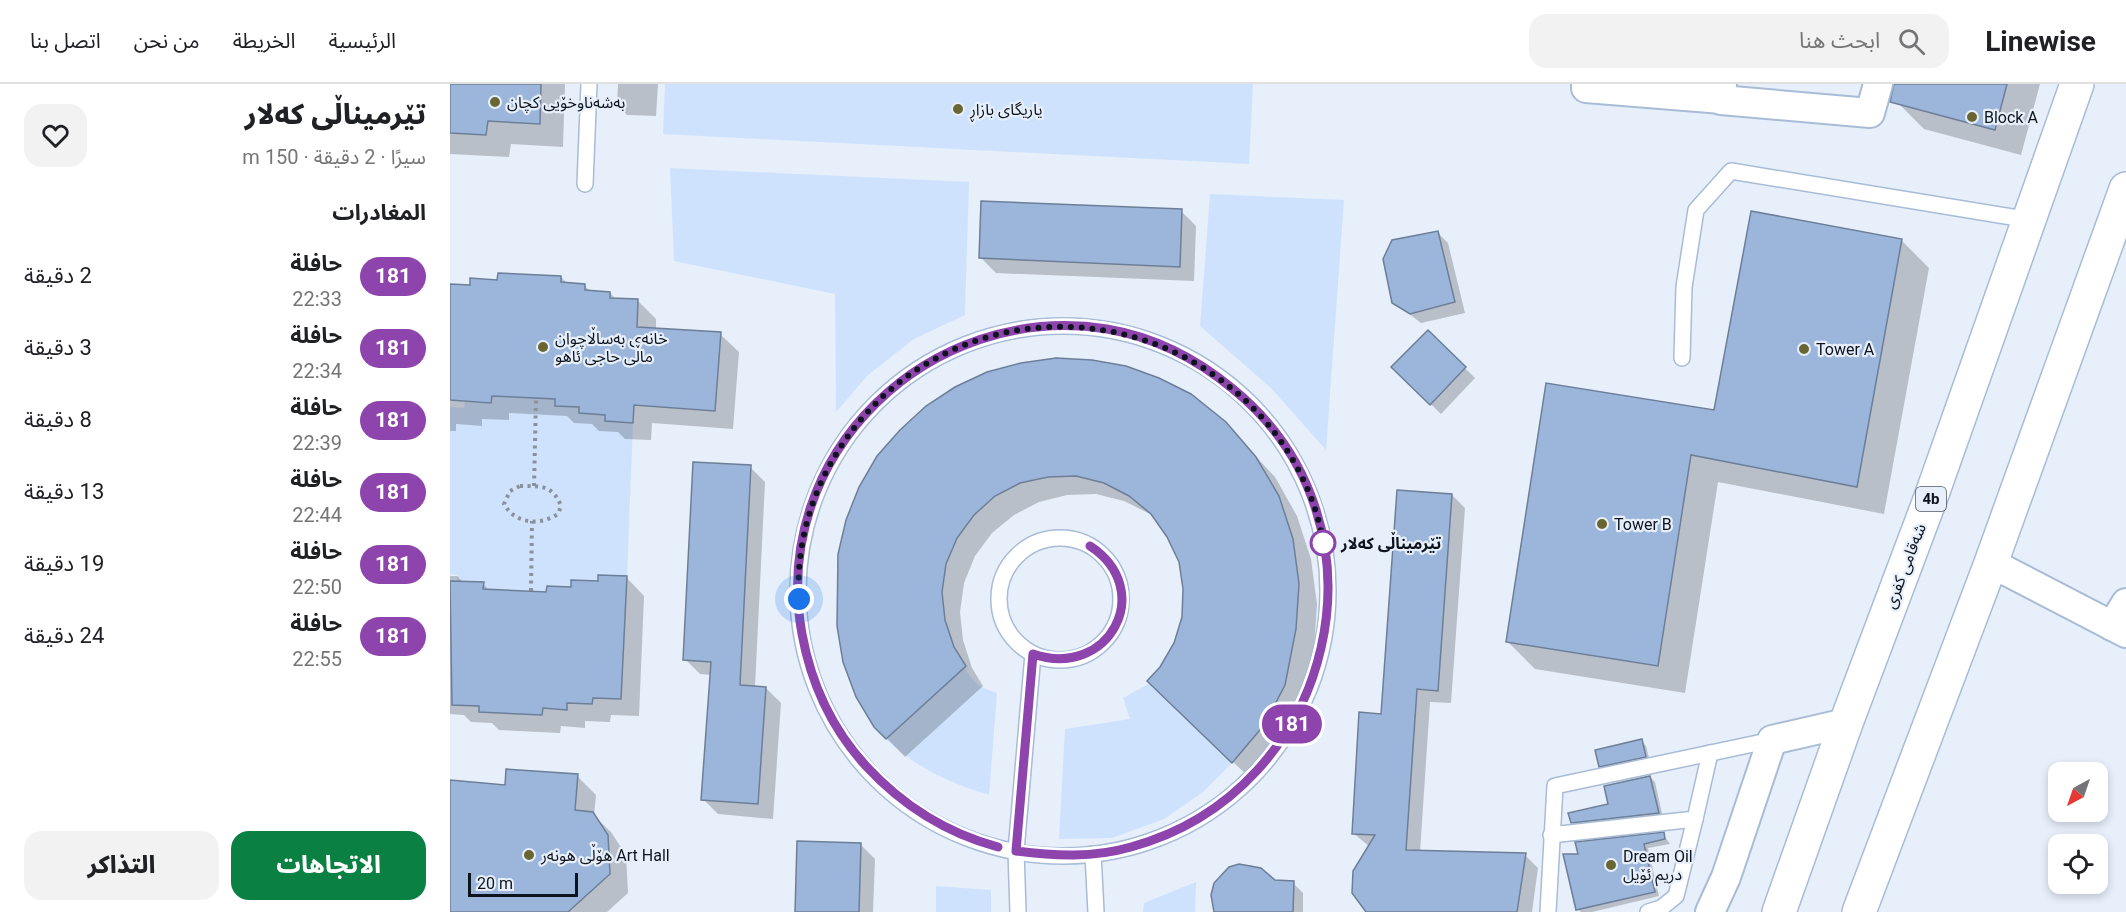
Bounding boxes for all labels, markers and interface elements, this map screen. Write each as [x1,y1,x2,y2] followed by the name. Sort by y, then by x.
[1529,14,1949,68] search box
[1895,25,1928,58] icon: search
[1985,25,2096,58] text: Linewise
[1799,28,1880,53] text: ابحث هنا
[30,29,101,53] text: اتصل بنا
[134,29,200,53] text: من نحن
[233,29,296,53] text: الخريطة
[329,29,396,53] text: الرئيسية
[507,93,625,113] place label: بەشەناوخۆیی کچان
[488,95,502,109] marker: بەشەناوخۆیی کچان
[245,98,426,131] text: تێرمیناڵی کەلار
[969,100,1043,123] place label: یاریگای بازاڕ
[951,102,965,116] marker: یاریگای بازاڕ
[24,104,87,167] button: heart
[1984,108,2038,127] place label: Block A
[1965,110,1979,124] marker: Block A
[242,145,426,169] text: سيرًا · 2 دقيقة · 150 m
[332,200,426,225] text: المغادرات
[290,251,342,276] text: حافلة
[24,263,92,288] text: 2 دقيقة
[375,264,411,288] text: 181
[292,287,342,311] text: 22:33
[290,323,342,348] text: حافلة
[555,326,668,366] place label: خانەی بەساڵاچوان ماڵی حاجی ئاهو
[24,335,92,360] text: 3 دقيقة
[375,336,411,360] text: 181
[536,340,550,354] marker: خانەی بەساڵاچوان ماڵی حاجی ئاهو
[1816,340,1875,359] place label: Tower A
[1797,342,1811,356] marker: Tower A
[292,359,342,383] text: 22:34
[290,395,342,420] text: حافلة
[24,407,92,432] text: 8 دقيقة
[375,408,411,432] text: 181
[292,431,342,455] text: 22:39
[290,467,342,492] text: حافلة
[24,479,104,504] text: 13 دقيقة
[375,480,411,504] text: 181
[1916,487,1946,511] road number: 4b
[292,503,342,527] text: 22:44
[1614,515,1672,534] place label: Tower B
[1595,517,1609,531] marker: Tower B
[1880,521,1930,611] street label: شەقامی کفری
[1310,530,1336,556] marker: تێرمیناڵی کەلار
[1340,531,1442,553] place label: تێرمیناڵی کەلار
[290,539,342,564] text: حافلة
[24,551,104,576] text: 19 دقيقة
[375,552,411,576] text: 181
[292,575,342,599] text: 22:50
[784,584,814,614] your location
[290,611,342,636] text: حافلة
[24,623,104,648] text: 24 دقيقة
[375,624,411,648] text: 181
[292,647,342,671] text: 22:55
[1258,704,1326,744] line badge: 181
[1274,712,1310,736] text: 181
[2048,762,2108,822] north arrow
[2048,762,2108,894] map controls
[24,831,219,900] button: التذاكر
[231,831,426,900] button: الاتجاهات
[2048,834,2108,894] button: locate
[540,843,670,865] place label: هۆڵی هونەر Art Hall
[1623,847,1693,887] place label: Dream Oil دریم ئۆیل
[522,848,536,862] marker: هۆڵی هونەر Art Hall
[1604,858,1618,872] marker: Dream Oil دریم ئۆیل
[468,870,578,898] scale bar
[477,874,513,893] text: 20 m

